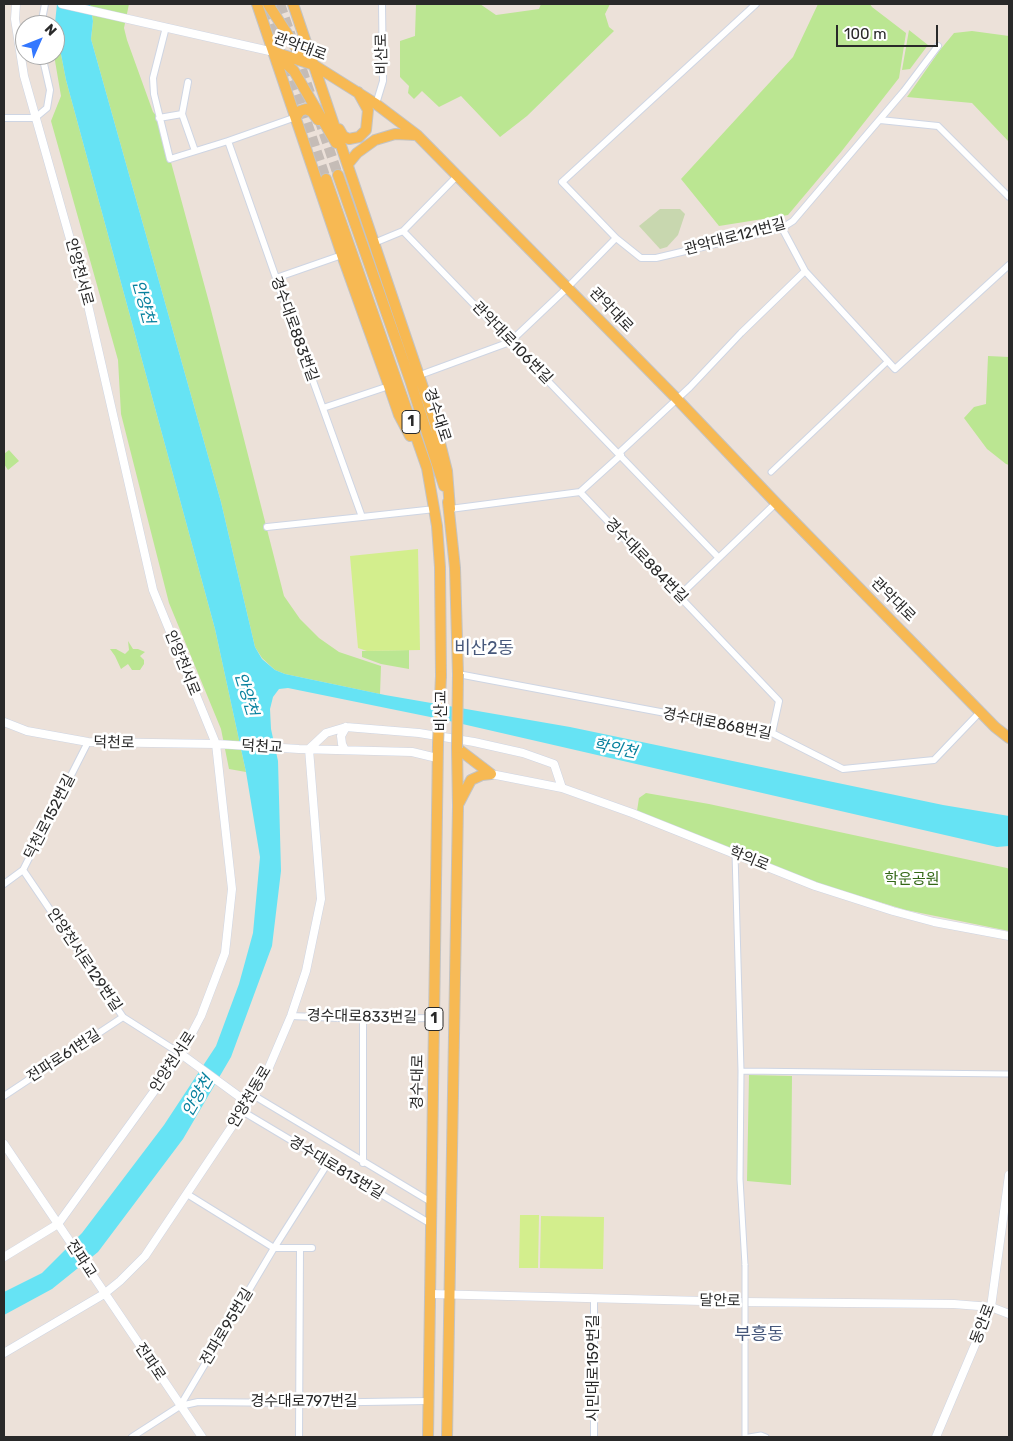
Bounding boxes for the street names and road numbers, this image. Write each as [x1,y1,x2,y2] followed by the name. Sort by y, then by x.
[271,29,329,65] street label: 관악대로
[373,33,391,75] street label: 비산로
[682,215,788,259] street label: 관악대로121번길
[61,236,97,308] street label: 안양천서로
[267,274,321,384] street label: 경수대로883번길
[585,284,637,336] street label: 관악대로
[468,298,556,388] street label: 관악대로106번길
[420,386,454,444] street label: 경수대로
[402,411,420,434] road number: 1
[601,515,691,607] street label: 경수대로884번길
[867,574,919,626] street label: 관악대로
[161,628,203,698] street label: 안양천서로
[433,690,451,732] street label: 비산교
[661,705,773,743] street label: 경수대로868번길
[93,734,135,752] street label: 덕천로
[241,737,283,757] street label: 덕천교
[21,771,79,863] street label: 덕천로152번길
[726,843,772,875] street label: 학의로
[43,905,125,1015] street label: 안양천서로129번길
[307,1007,417,1027] street label: 경수대로833번길
[425,1008,443,1030] road number: 1
[24,1026,104,1086] street label: 전파로61번길
[147,1028,199,1096] street label: 안양천서로
[409,1054,427,1110] street label: 경수대로
[225,1063,275,1131] street label: 안양천동로
[285,1133,387,1203] street label: 경수대로813번길
[62,1237,100,1281] street label: 전파교
[197,1285,257,1369] street label: 전파로95번길
[699,1292,741,1310] street label: 달안로
[967,1301,999,1347] street label: 동안로
[585,1314,603,1422] street label: 시민대로159번길
[131,1340,169,1384] street label: 전파로
[250,1393,358,1411] street label: 경수대로797번길

